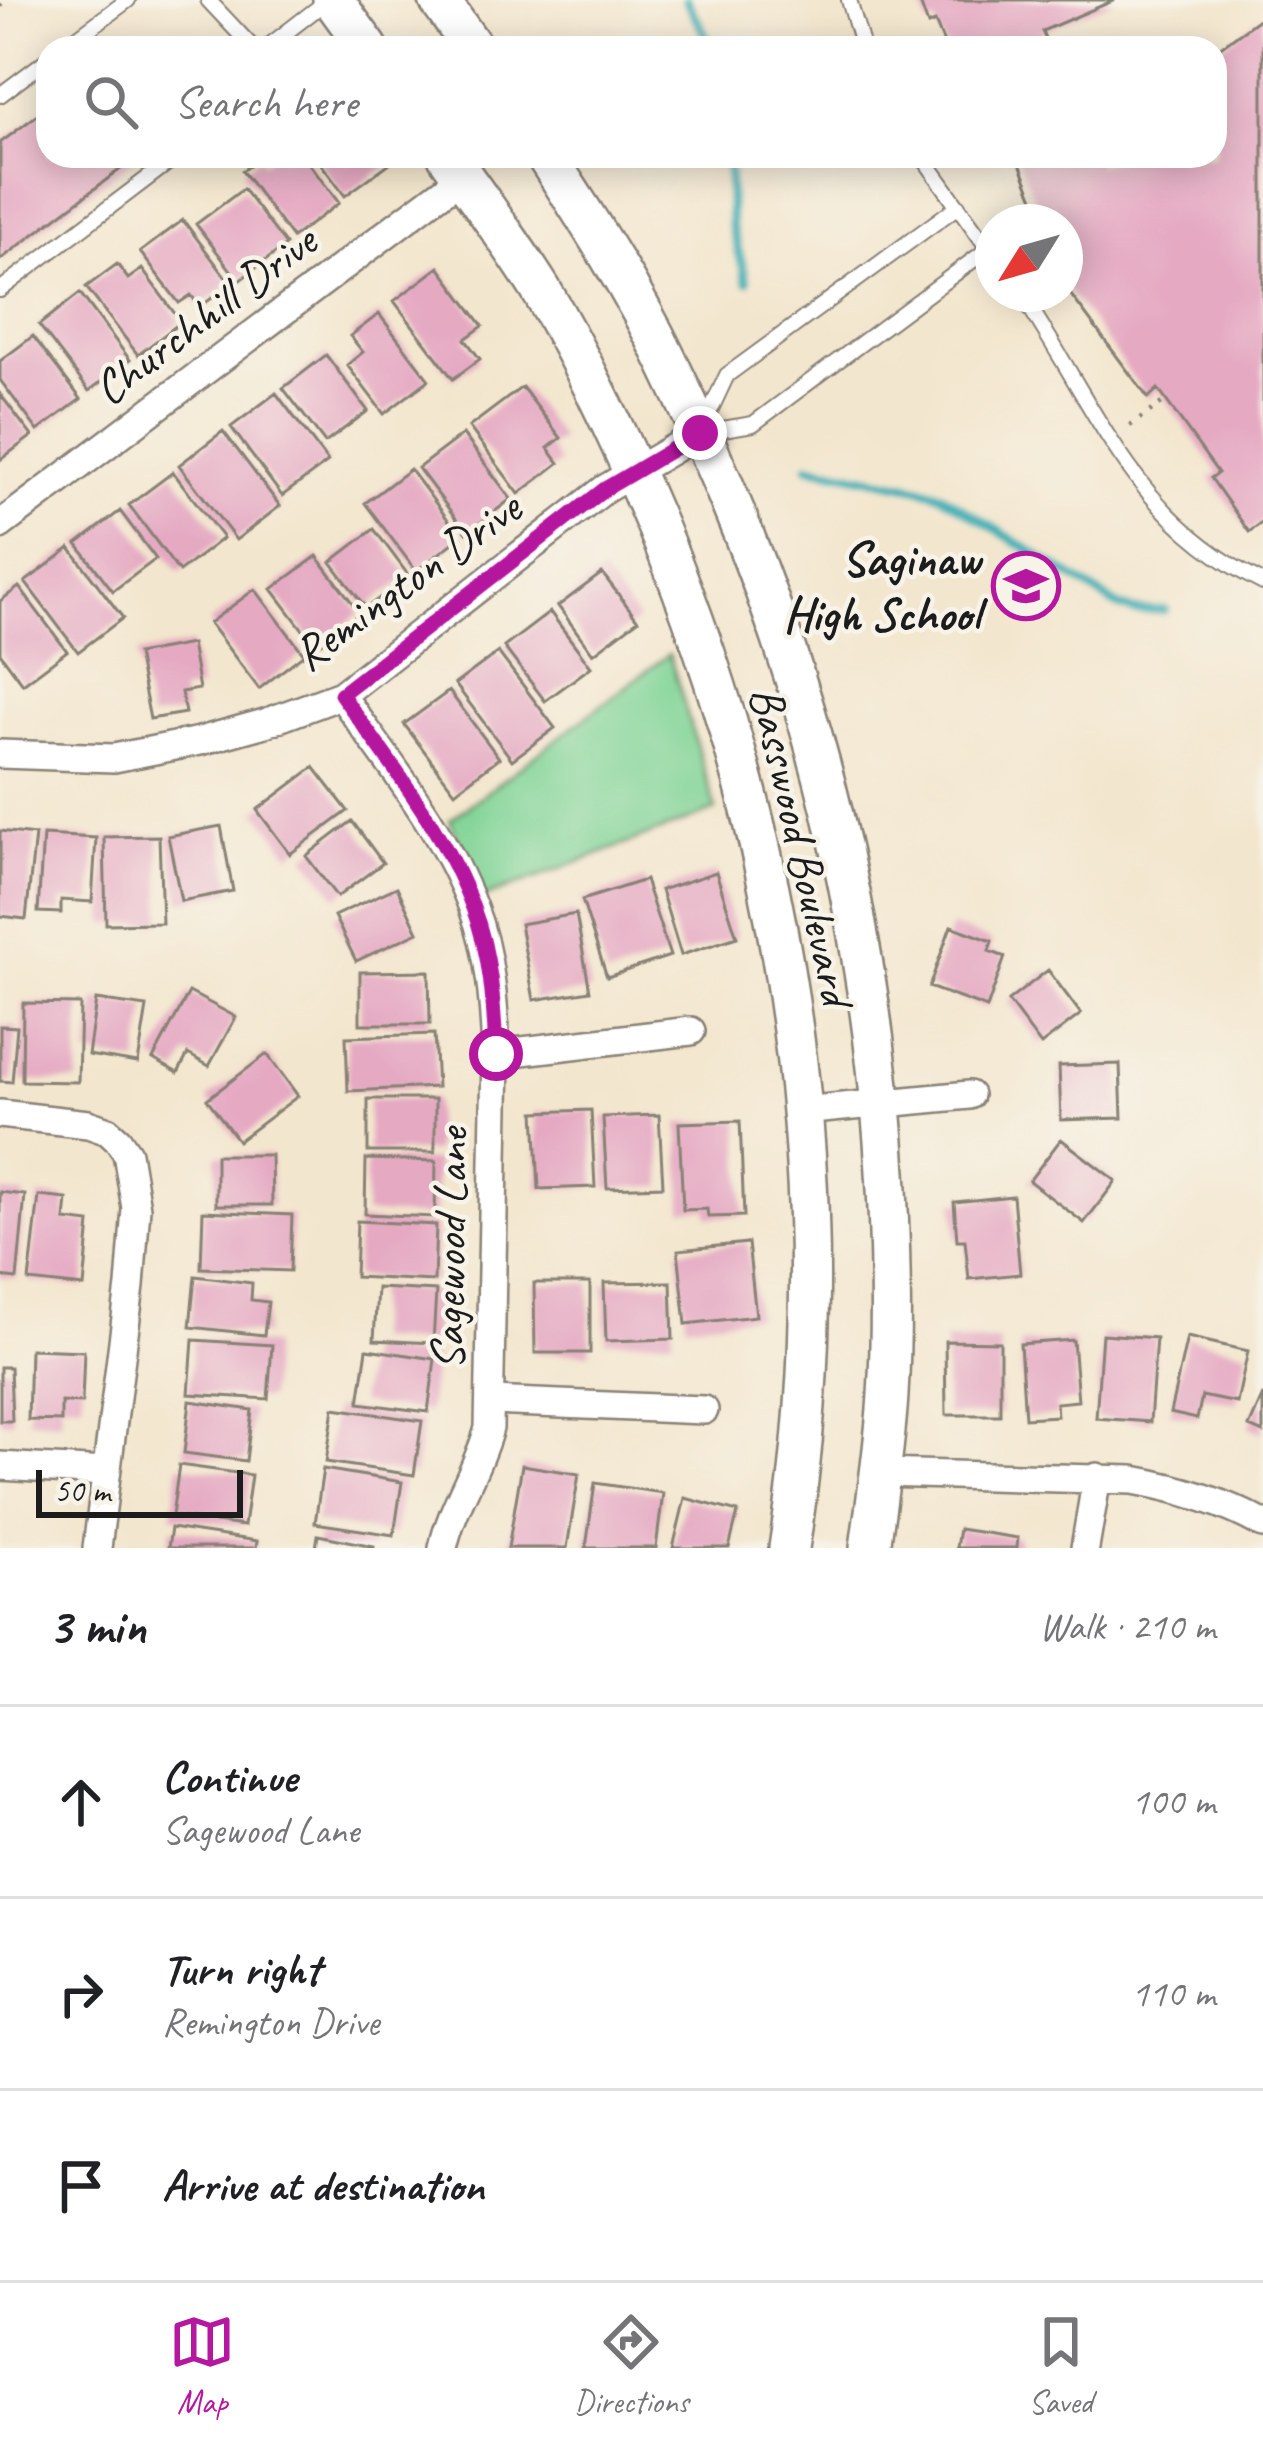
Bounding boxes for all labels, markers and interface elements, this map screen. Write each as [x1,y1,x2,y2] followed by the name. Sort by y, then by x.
[36,36,1227,168] search box
[78,69,144,135] icon: search
[174,74,357,131] text: Search here
[975,204,1083,312] north arrow
[81,209,331,418] street label: Churchhill Drive
[673,406,727,460] route end
[281,476,535,684] street label: Remington Drive
[783,529,988,644] place label: Saginaw High School
[991,551,1061,621] school or university icon: Saginaw High School
[736,681,869,1017] street label: Basswood Boulevard
[469,1027,523,1081] route start
[417,1124,481,1371] street label: Sagewood Lane
[36,1464,243,1517] scale bar
[54,1470,110,1512] text: 50 m
[48,1594,146,1658] text: 3 min
[1039,1602,1215,1651] text: Walk · 210 m
[162,1749,296,1806] text: Continue
[48,1769,114,1835] icon: ahead
[1131,1777,1215,1826] text: 100 m
[162,1806,359,1855] text: Sagewood Lane
[162,1941,320,1998] text: Turn right
[48,1961,114,2027] icon: right
[1131,1969,1215,2018] text: 110 m
[162,1998,379,2047] text: Remington Drive
[48,2153,114,2219] icon: arrive
[162,2157,484,2214] text: Arrive at destination
[169,2309,235,2423] tab: Map
[574,2309,689,2423] tab: Directions
[1028,2309,1094,2423] tab: Saved

